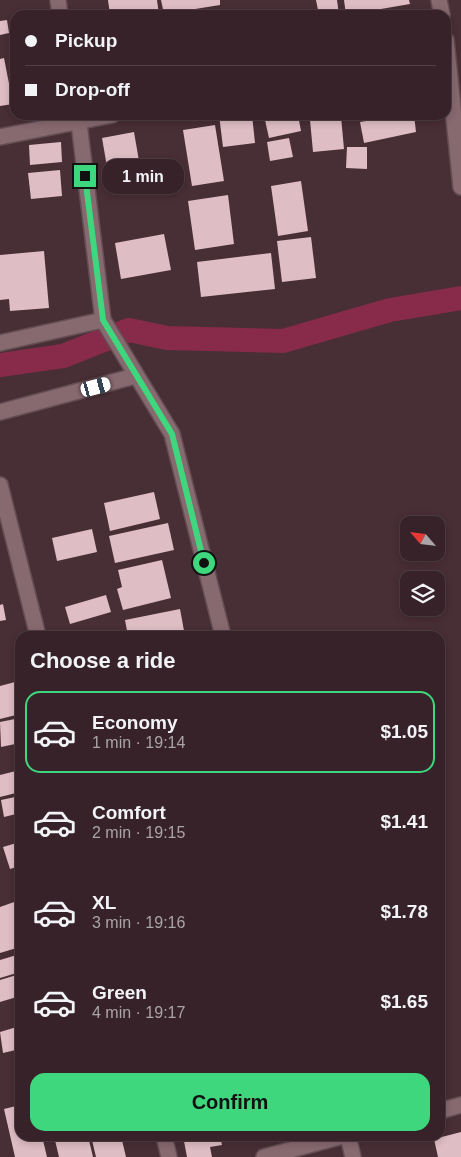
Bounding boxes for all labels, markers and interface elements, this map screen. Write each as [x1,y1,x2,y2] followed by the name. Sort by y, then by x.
[55,30,117,51] text: Pickup
[55,79,130,100] text: Drop-off
[102,158,185,194] callout: 1 min
[74,165,96,187] route end
[122,168,164,185] text: 1 min
[79,376,112,398] car
[400,516,445,561] north arrow
[400,516,445,616] map controls
[193,552,215,574] route start
[400,571,445,616] button: layers
[30,648,175,673] text: Choose a ride
[32,710,77,755] icon: car
[92,712,178,733] text: Economy
[380,721,428,742] text: $1.05
[92,734,185,751] text: 1 min · 19:14
[32,800,77,845] icon: car
[92,802,166,823] text: Comfort
[380,811,428,832] text: $1.41
[92,824,185,841] text: 2 min · 19:15
[32,890,77,935] icon: car
[92,892,116,913] text: XL
[380,901,428,922] text: $1.78
[92,914,185,931] text: 3 min · 19:16
[32,980,77,1025] icon: car
[92,982,147,1003] text: Green
[380,991,428,1012] text: $1.65
[92,1004,185,1021] text: 4 min · 19:17
[30,1073,430,1131] button: Confirm

